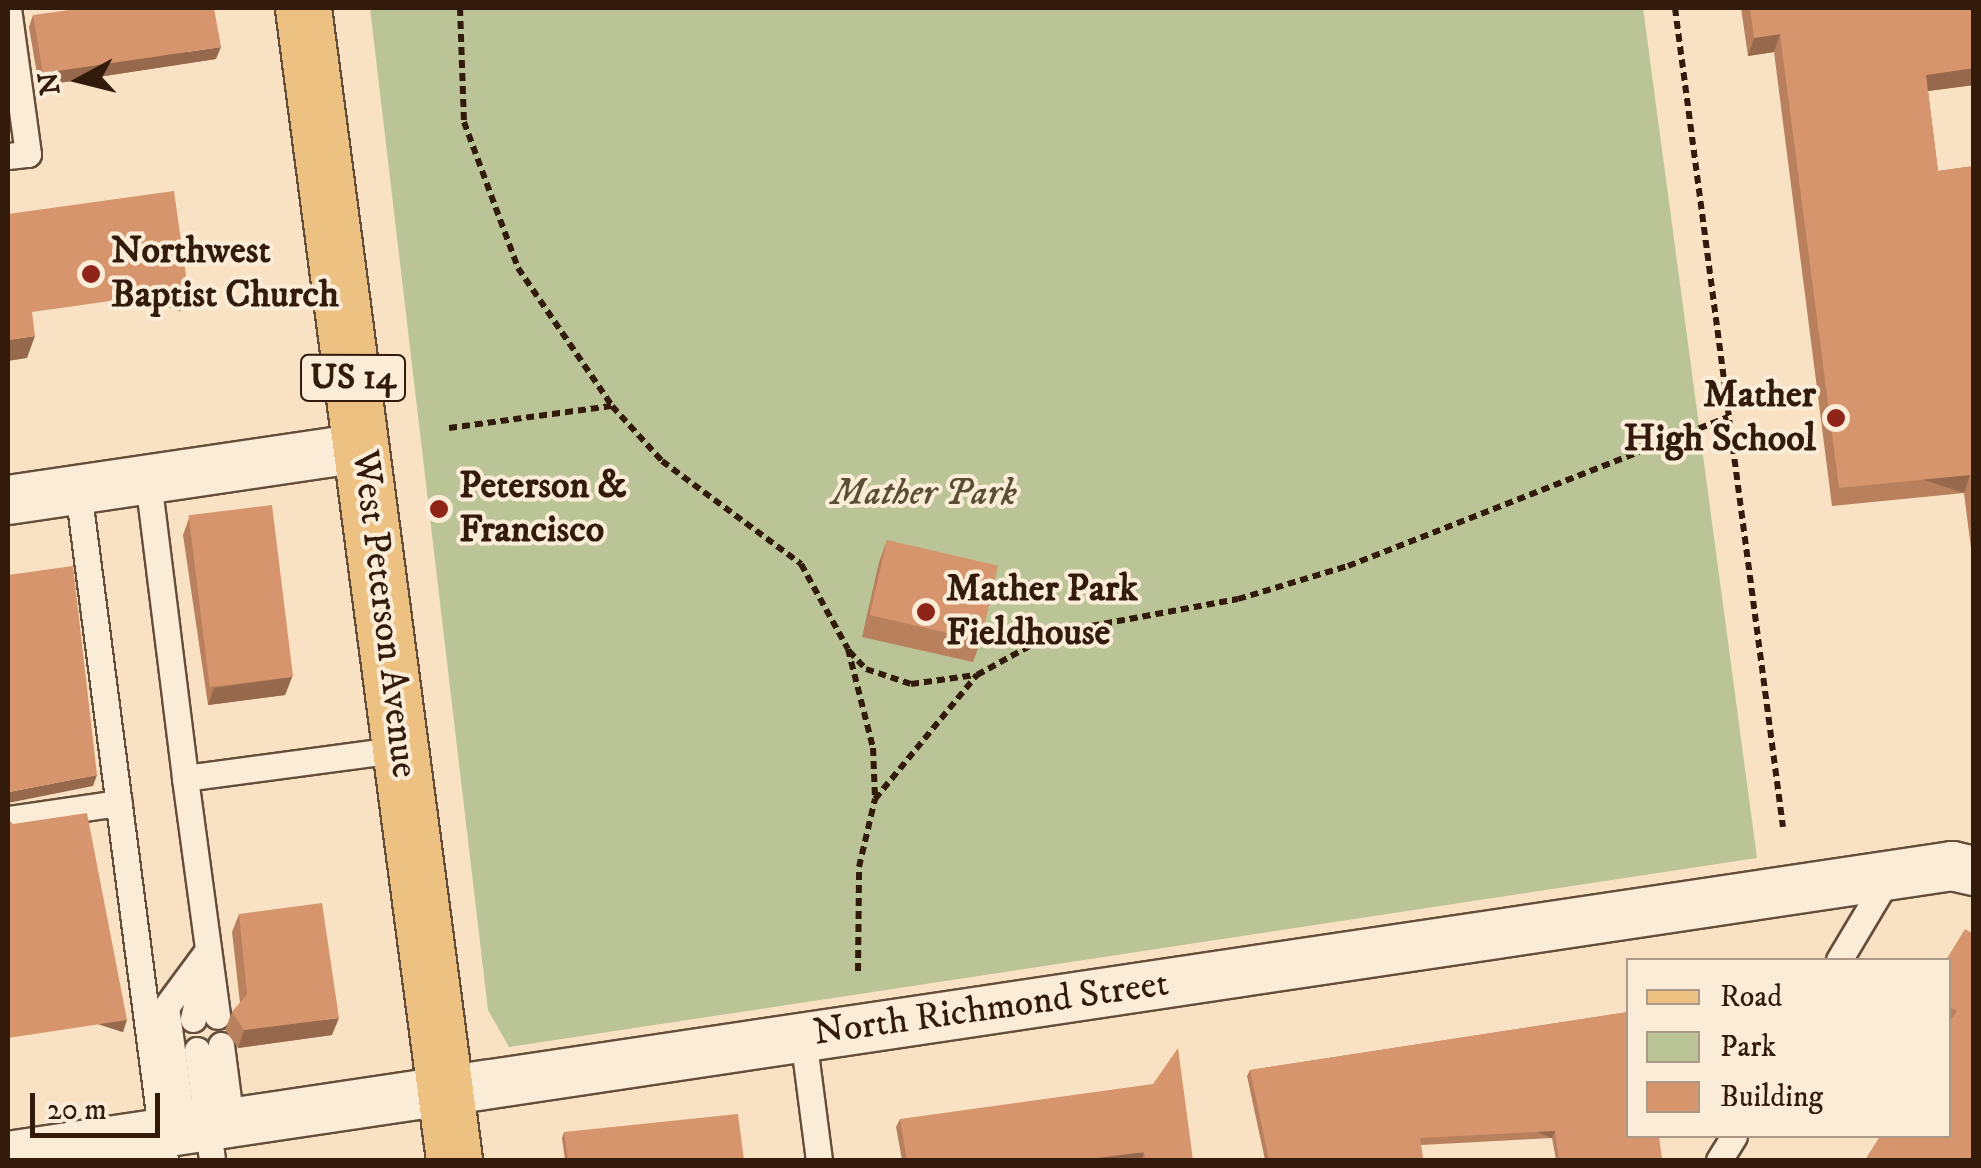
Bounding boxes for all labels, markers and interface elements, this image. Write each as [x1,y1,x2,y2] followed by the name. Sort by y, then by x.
[30,30,130,130] north arrow
[31,70,68,97] text: N
[111,229,339,318] place label: Northwest Baptist Church
[80,263,102,285] marker: Northwest Baptist Church
[298,348,408,408] road number: US 14
[1623,373,1816,462] place label: Mather High School
[1825,407,1847,429] marker: Mather High School
[341,448,427,780] street label: West Peterson Avenue
[459,464,627,554] place label: Peterson & Francisco
[831,471,1017,517] park label: Mather Park
[428,498,450,520] marker: Peterson & Francisco
[946,567,1138,656] place label: Mather Park Fieldhouse
[915,601,937,623] marker: Mather Park Fieldhouse
[1626,958,1951,1138] legend
[810,961,1172,1057] street label: North Richmond Street
[1720,979,1782,1016] text: Road
[1720,1029,1776,1066] text: Park
[35,1073,165,1135] scale bar
[1720,1079,1823,1116] text: Building
[47,1092,107,1129] text: 20 m

